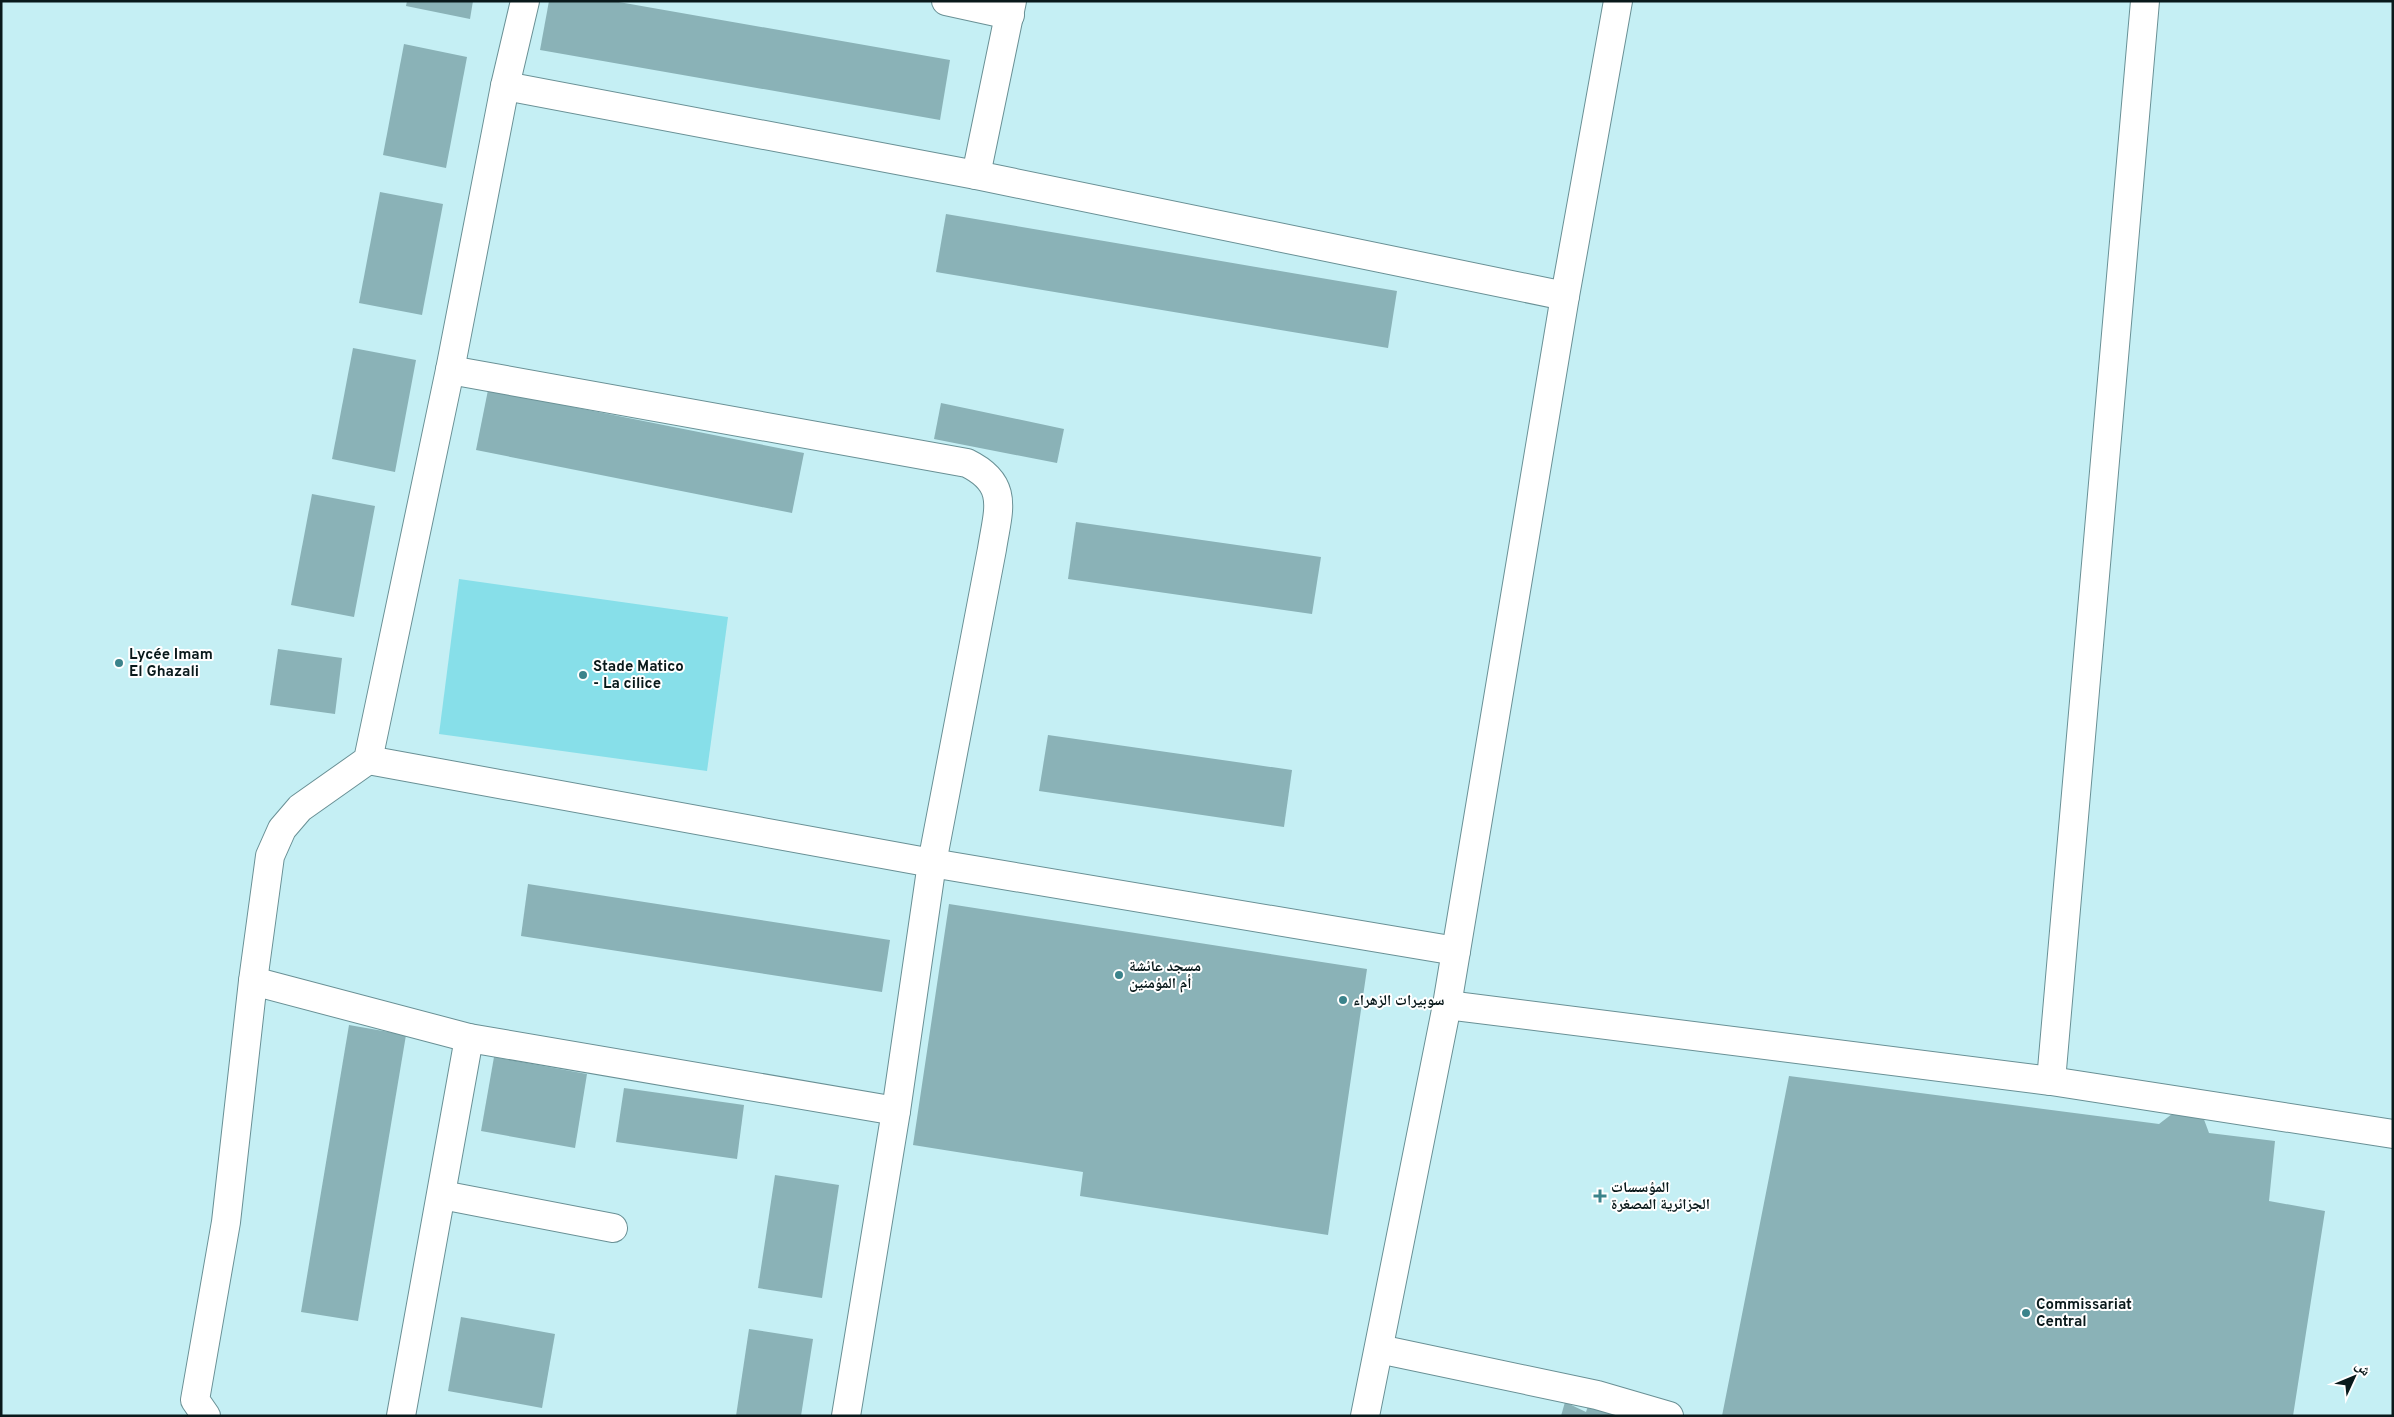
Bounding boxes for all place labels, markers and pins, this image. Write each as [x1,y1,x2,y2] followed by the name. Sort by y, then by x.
[129,646,213,682] place label: Lycée Imam El Ghazali
[113,657,125,669] marker: Lycée Imam El Ghazali
[593,658,684,694] place label: Stade Matico - La cilice
[577,669,589,681] marker: Stade Matico - La cilice
[1129,958,1201,994] place label: مسجد عائشة أم المؤمنين
[1113,969,1125,981] marker: مسجد عائشة أم المؤمنين
[1353,992,1445,1011] place label: سوبيرات الزهراء
[1337,994,1349,1006] marker: سوبيرات الزهراء
[1611,1179,1710,1215] place label: المؤسسات الجزائرية المصغرة
[1593,1189,1607,1203] marker: المؤسسات الجزائرية المصغرة
[2036,1296,2132,1332] place label: Commissariat Central
[2020,1307,2032,1319] marker: Commissariat Central

